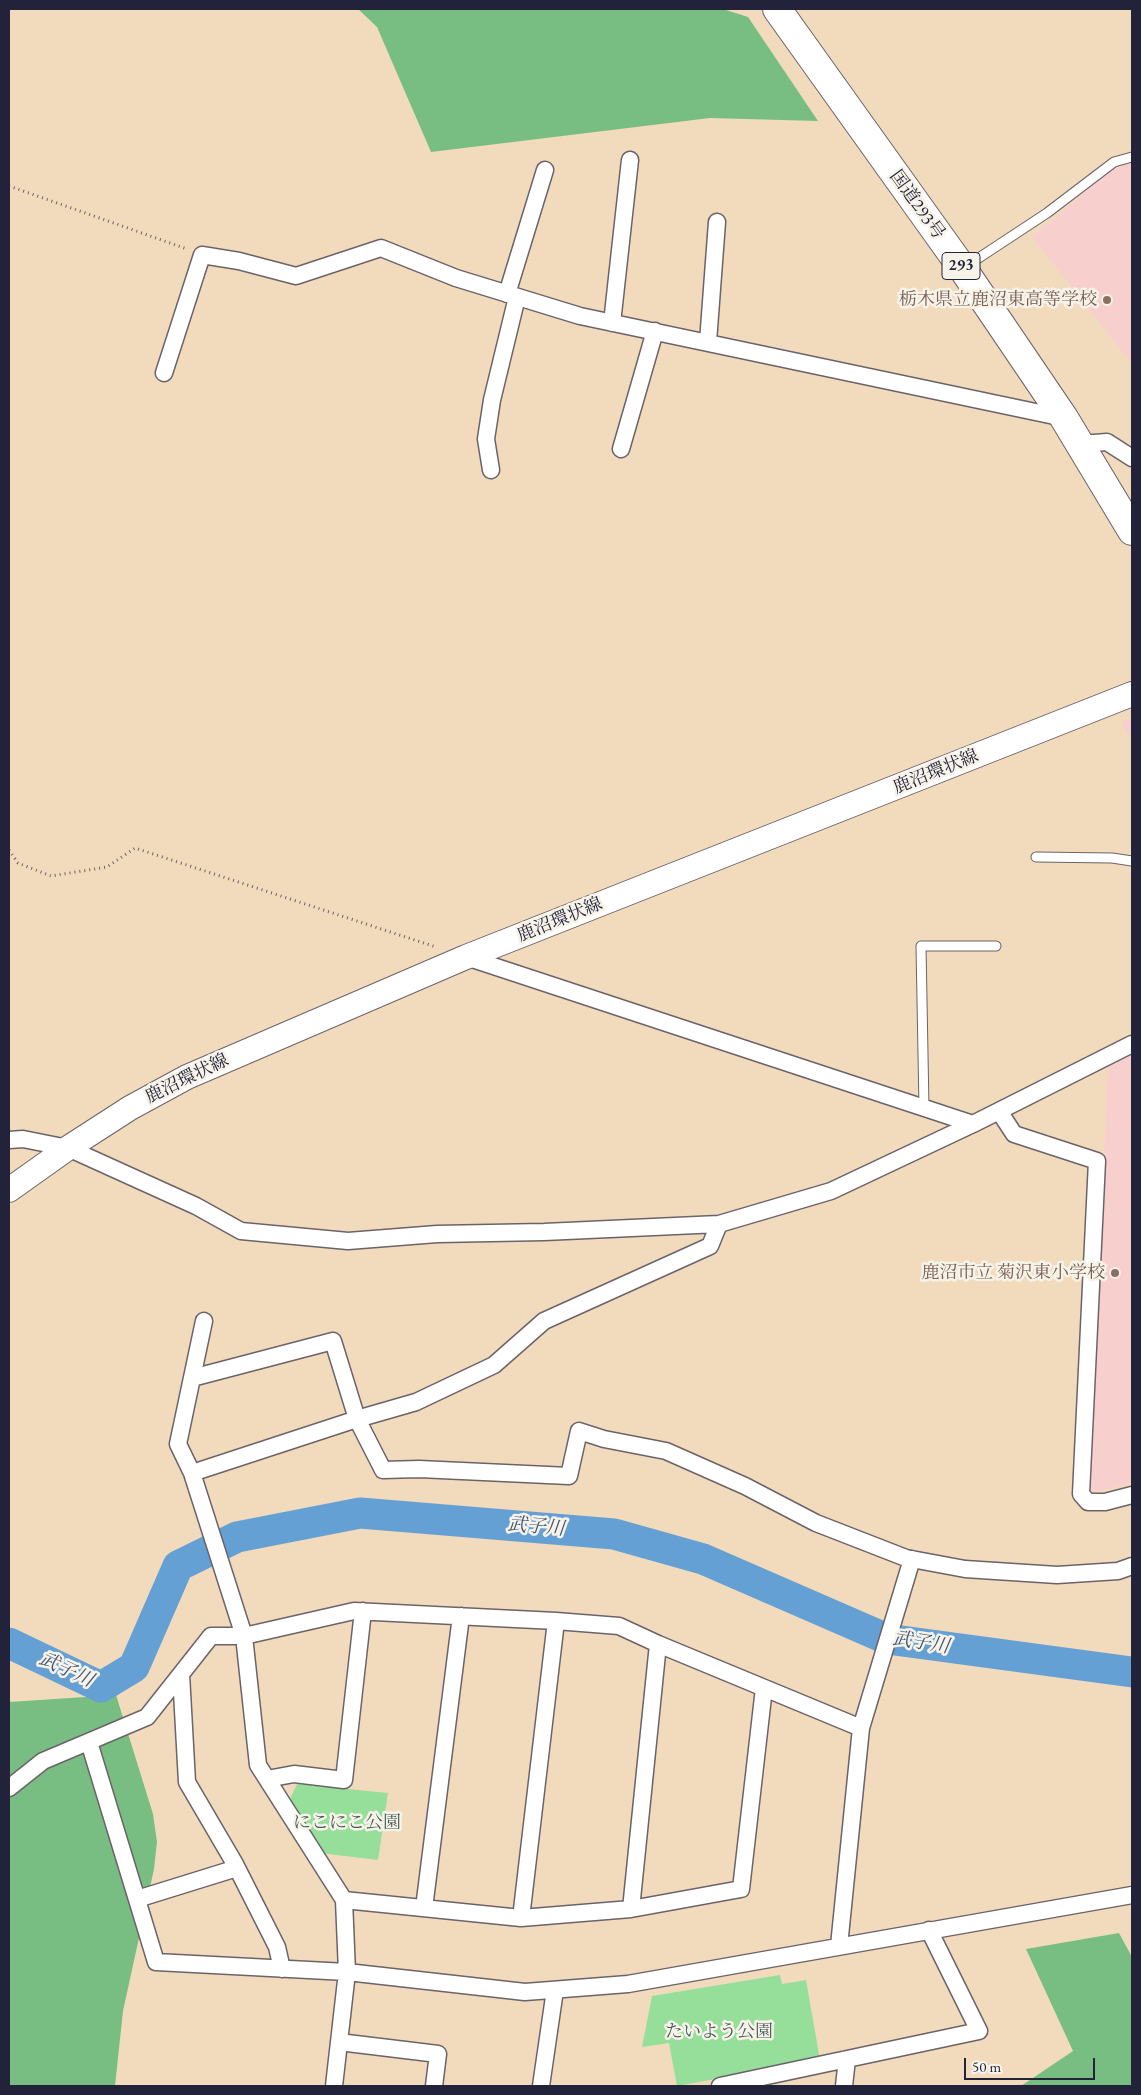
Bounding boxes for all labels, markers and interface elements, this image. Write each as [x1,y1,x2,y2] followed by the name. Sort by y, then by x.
[885,166,949,244] street label: 国道293号
[942,252,980,280] road number: 293
[899,289,1097,311] place label: 栃木県立鹿沼東高等学校
[1101,294,1113,306] marker: 栃木県立鹿沼東高等学校
[890,745,982,799] street label: 鹿沼環状線
[514,893,606,947] street label: 鹿沼環状線
[142,1050,232,1108] street label: 鹿沼環状線
[921,1262,1105,1284] place label: 鹿沼市立 菊沢東小学校
[1109,1267,1121,1279] marker: 鹿沼市立 菊沢東小学校
[507,1513,565,1541] water label: 武子川
[891,1627,951,1659] water label: 武子川
[35,1648,97,1692] water label: 武子川
[293,1812,401,1834] park label: にこにこ公園
[665,2021,773,2043] park label: たいよう公園
[966,2048,1097,2080] scale bar
[972,2057,1001,2076] text: 50 m

